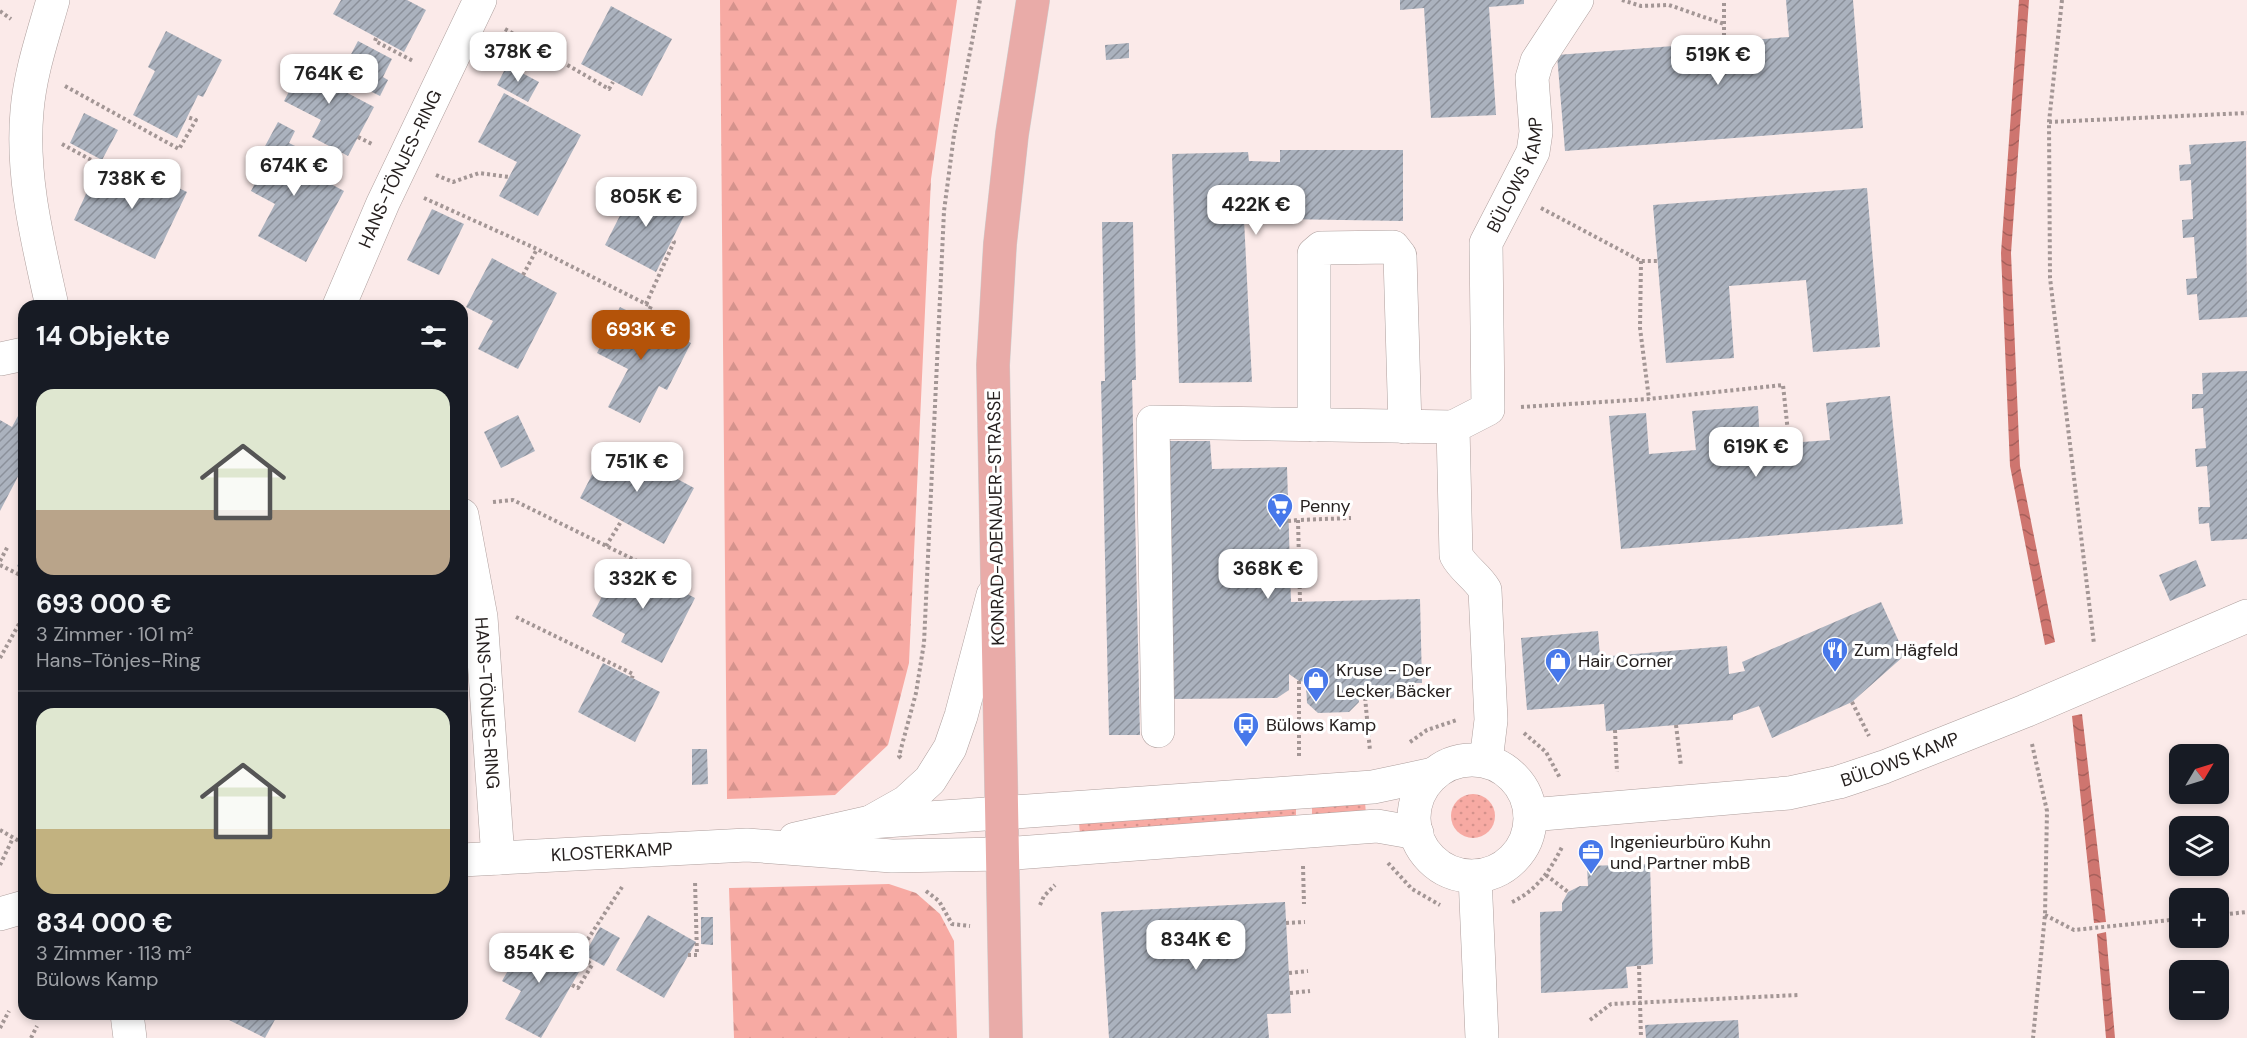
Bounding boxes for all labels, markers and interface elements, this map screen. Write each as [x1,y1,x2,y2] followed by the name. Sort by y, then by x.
[469,32,567,83] pin: 378K €
[1669,35,1767,86] pin: 519K €
[484,38,552,64] text: 378K €
[1685,41,1751,67] text: 519K €
[280,54,378,105] pin: 764K €
[294,60,364,86] text: 764K €
[353,86,447,252] street label: HANS-TÖNJES-RING
[1481,116,1549,237] street label: BÜLOWS KAMP
[245,146,343,197] pin: 674K €
[260,152,328,178] text: 674K €
[83,159,181,210] pin: 738K €
[98,165,166,191] text: 738K €
[597,177,695,228] pin: 805K €
[610,183,682,209] text: 805K €
[1207,185,1305,236] pin: 422K €
[1221,191,1291,217] text: 422K €
[592,310,690,361] pin: 693K €
[606,316,676,342] text: 693K €
[36,319,170,353] text: 14 Objekte
[417,320,450,353] icon: filters
[982,390,1010,646] street label: KONRAD-ADENAUER-STRASSE
[1707,427,1805,478] pin: 619K €
[189,428,297,536] icon: home
[1723,433,1789,459] text: 619K €
[588,442,686,493] pin: 751K €
[605,448,669,474] text: 751K €
[1265,491,1295,529] supermarket icon: Penny
[1300,494,1351,518] place label: Penny
[1219,549,1317,600] pin: 368K €
[1233,555,1303,581] text: 368K €
[594,559,692,610] pin: 332K €
[608,565,678,591] text: 332K €
[36,587,172,621] text: 693 000 €
[469,616,505,790] street label: HANS-TÖNJES-RING
[36,621,194,647] text: 3 Zimmer · 101 m²
[1820,635,1850,673] restaurant icon: Zum Hägfeld
[1854,638,1958,662] place label: Zum Hägfeld
[1543,646,1573,684] shop icon: Hair Corner
[36,647,201,673] text: Hans-Tönjes-Ring
[1578,649,1674,673] place label: Hair Corner
[1336,658,1452,703] place label: Kruse - Der Lecker Bäcker
[1301,665,1331,703] shop icon: Kruse - Der Lecker Bäcker
[1231,710,1261,748] bus stop icon: Bülows Kamp
[1266,713,1376,737] place label: Bülows Kamp
[1837,726,1963,793] street label: BÜLOWS KAMP
[2169,744,2229,804] north arrow
[2169,744,2229,1020] map controls
[189,747,297,855] icon: home
[2169,816,2229,876] button: layers
[1610,830,1771,875] place label: Ingenieurbüro Kuhn und Partner mbB
[550,837,673,867] street label: KLOSTERKAMP
[1576,837,1606,875] office icon: Ingenieurbüro Kuhn und Partner mbB
[2169,888,2229,948] button: +
[36,906,173,940] text: 834 000 €
[1147,920,1245,971] pin: 834K €
[1160,926,1232,952] text: 834K €
[490,933,588,984] pin: 854K €
[503,939,575,965] text: 854K €
[36,940,192,966] text: 3 Zimmer · 113 m²
[2169,960,2229,1020] button: −
[36,966,159,992] text: Bülows Kamp

